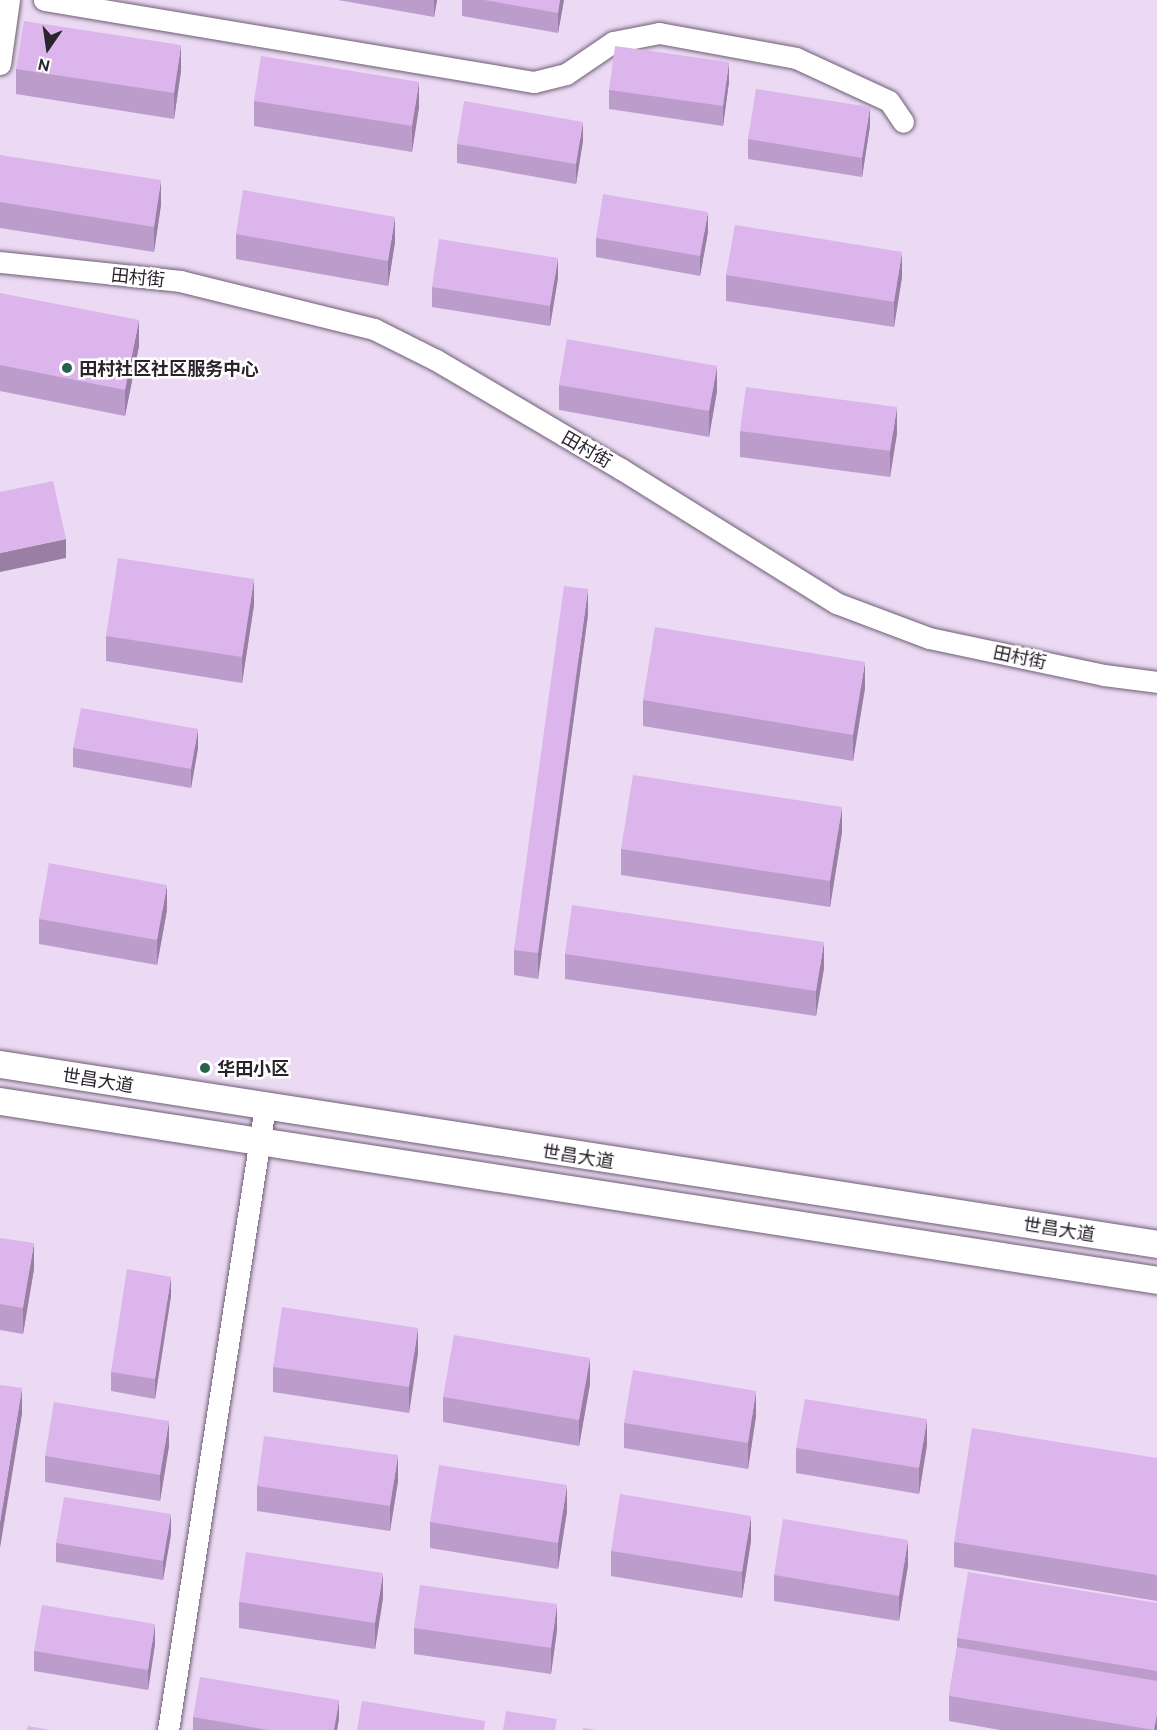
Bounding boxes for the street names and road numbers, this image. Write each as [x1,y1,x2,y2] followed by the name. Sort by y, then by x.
[110,263,166,291] street label: 田村街
[558,426,616,472] street label: 田村街
[991,641,1049,673] street label: 田村街
[61,1064,135,1096] street label: 世昌大道
[541,1140,615,1172] street label: 世昌大道
[1022,1213,1096,1245] street label: 世昌大道

